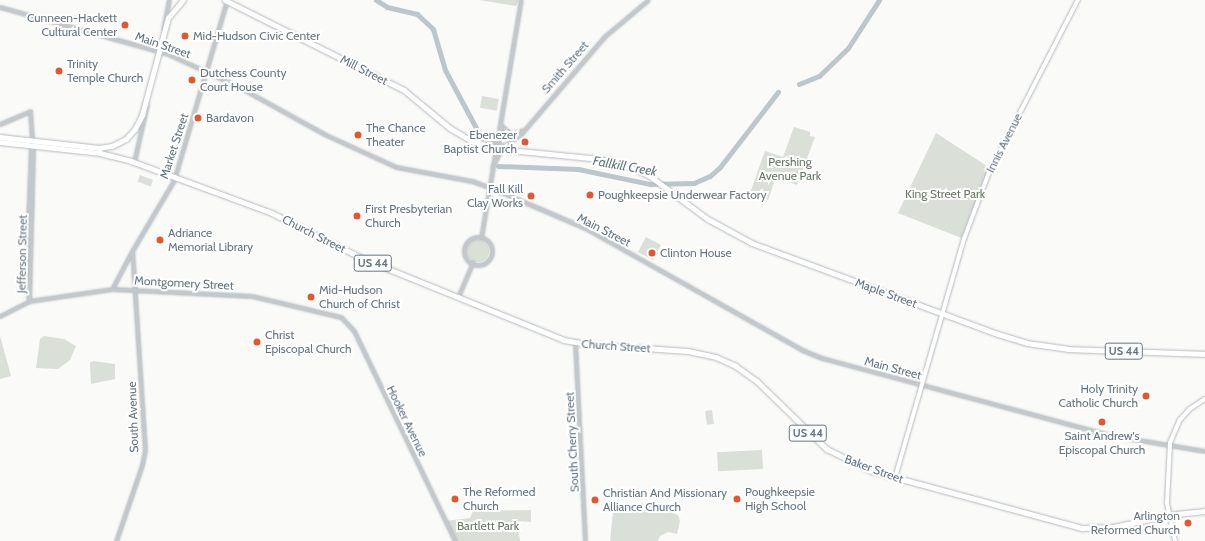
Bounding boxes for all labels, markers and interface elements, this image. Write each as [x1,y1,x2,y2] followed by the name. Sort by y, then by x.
[27,11,117,39] place label: Cunneen-Hackett Cultural Center
[120,20,130,30] marker: Cunneen-Hackett Cultural Center
[133,29,193,61] street label: Main Street
[193,29,320,43] place label: Mid-Hudson Civic Center
[180,31,190,41] marker: Mid-Hudson Civic Center
[539,38,591,96] street label: Smith Street
[338,52,390,88] street label: Mill Street
[67,57,143,85] place label: Trinity Temple Church
[54,66,64,76] marker: Trinity Temple Church
[200,66,286,94] place label: Dutchess County Court House
[187,75,197,85] marker: Dutchess County Court House
[157,111,191,181] street label: Market Street
[206,111,254,125] place label: Bardavon
[983,111,1025,175] street label: Innis Avenue
[193,113,203,123] marker: Bardavon
[366,121,426,149] place label: The Chance Theater
[443,128,517,156] place label: Ebenezer Baptist Church
[353,130,363,140] marker: The Chance Theater
[520,137,530,147] marker: Ebenezer Baptist Church
[592,153,658,179] water label: Fallkill Creek
[759,155,821,183] park label: Pershing Avenue Park
[467,182,523,210] place label: Fall Kill Clay Works
[905,187,985,201] park label: King Street Park
[598,188,767,202] place label: Poughkeepsie Underwear Factory
[585,190,595,200] marker: Poughkeepsie Underwear Factory
[526,191,536,201] marker: Fall Kill Clay Works
[365,202,452,230] place label: First Presbyterian Church
[575,210,633,250] street label: Main Street
[352,211,362,221] marker: First Presbyterian Church
[280,212,348,256] street label: Church Street
[14,215,30,293] street label: Jefferson Street
[168,226,253,254] place label: Adriance Memorial Library
[155,235,165,245] marker: Adriance Memorial Library
[660,246,732,260] place label: Clinton House
[647,248,657,258] marker: Clinton House
[353,254,393,272] road number: US 44
[134,273,234,293] street label: Montgomery Street
[853,275,919,311] street label: Maple Street
[319,283,400,311] place label: Mid-Hudson Church of Christ
[306,292,316,302] marker: Mid-Hudson Church of Christ
[265,328,351,356] place label: Christ Episcopal Church
[581,336,651,356] street label: Church Street
[252,337,262,347] marker: Christ Episcopal Church
[1104,342,1144,360] road number: US 44
[863,354,923,382] street label: Main Street
[125,381,141,453] street label: South Avenue
[1059,382,1138,410] place label: Holy Trinity Catholic Church
[384,383,430,459] street label: Hooker Avenue
[1141,391,1151,401] marker: Holy Trinity Catholic Church
[562,392,582,492] street label: South Cherry Street
[1097,417,1107,427] marker: Saint Andrew's Episcopal Church
[788,424,828,442] road number: US 44
[1059,429,1145,457] place label: Saint Andrew's Episcopal Church
[843,452,905,486] street label: Baker Street
[463,485,535,513] place label: The Reformed Church
[745,485,815,513] place label: Poughkeepsie High School
[603,486,727,514] place label: Christian And Missionary Alliance Church
[450,494,460,504] marker: The Reformed Church
[732,494,742,504] marker: Poughkeepsie High School
[590,495,600,505] marker: Christian And Missionary Alliance Church
[1091,509,1180,537] place label: Arlington Reformed Church
[1183,518,1193,528] marker: Arlington Reformed Church
[457,519,519,533] park label: Bartlett Park

